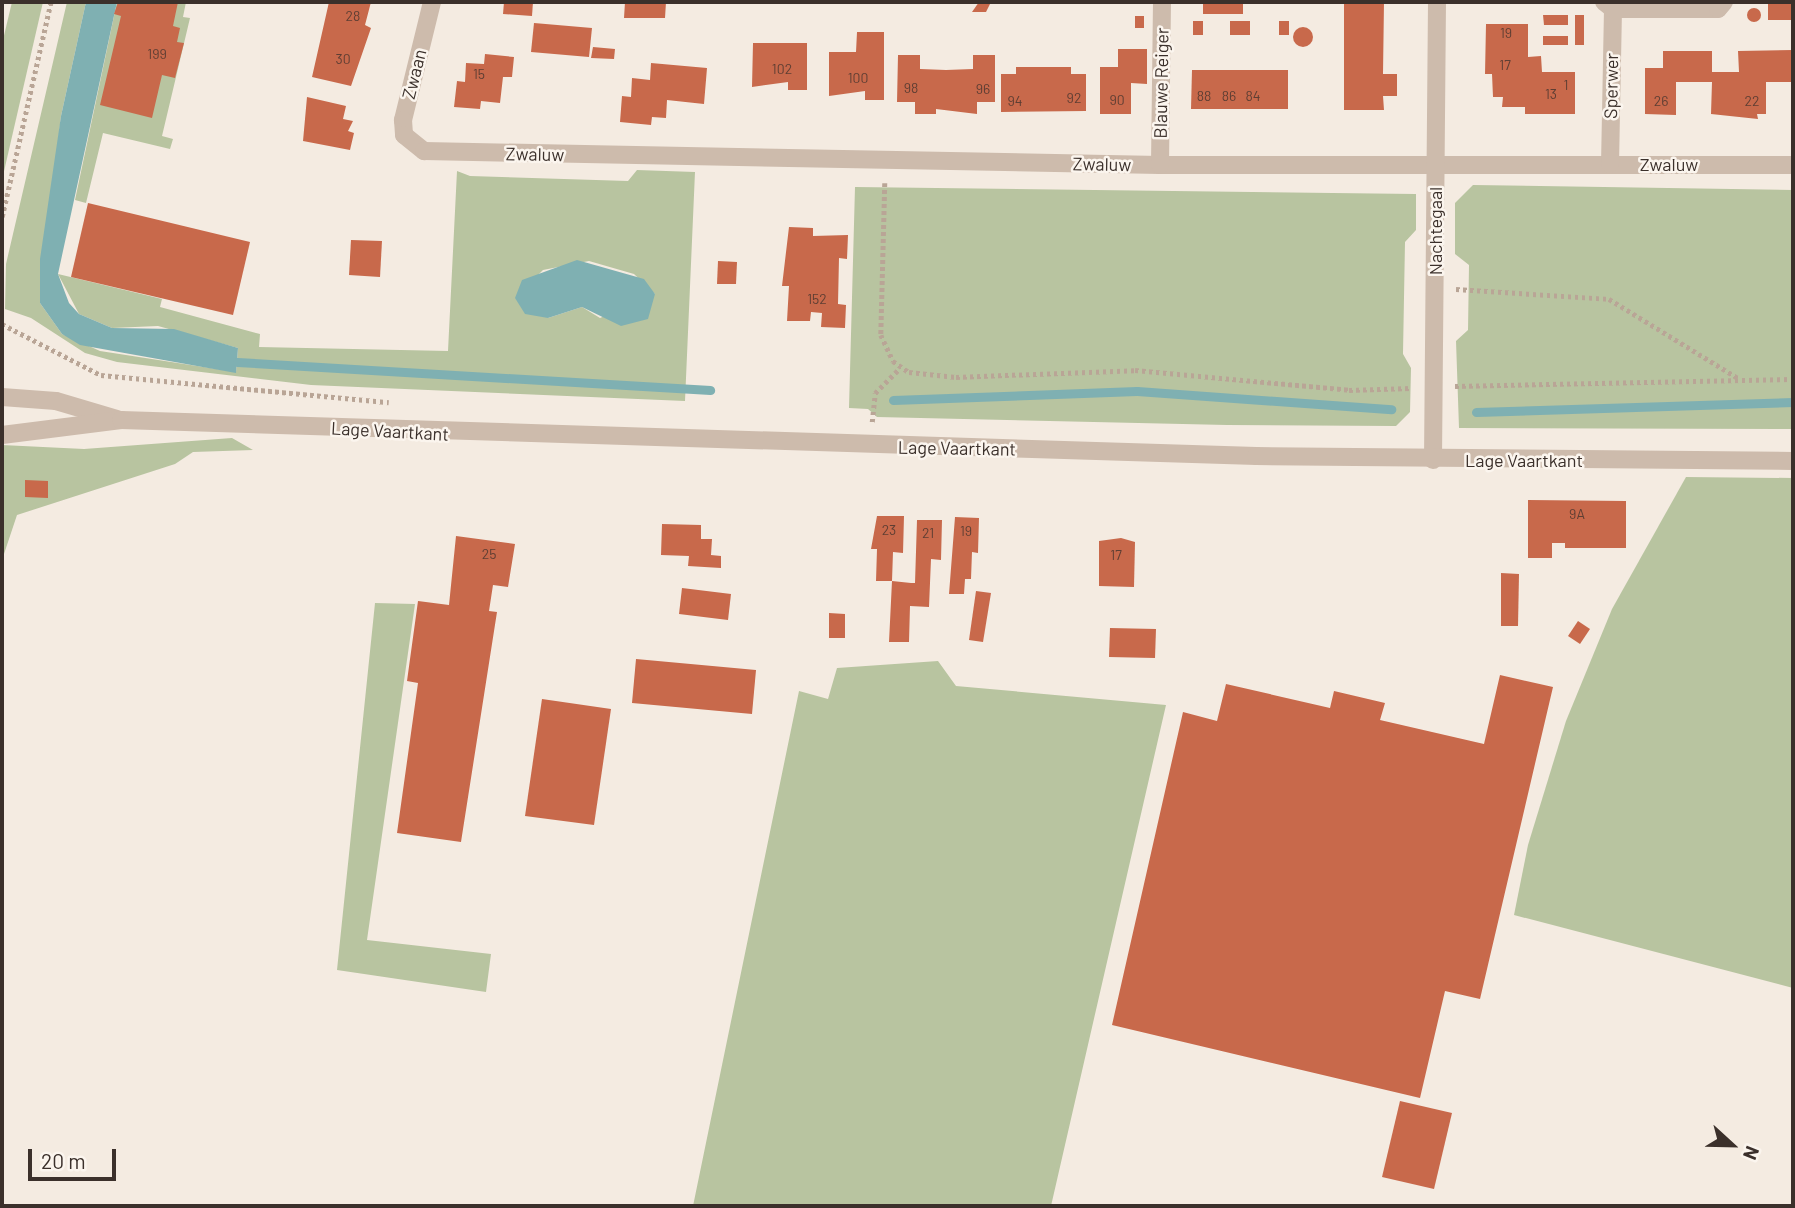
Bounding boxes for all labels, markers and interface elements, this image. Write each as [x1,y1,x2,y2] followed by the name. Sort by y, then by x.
[346,8,360,24] house number: 28
[1500,25,1512,41] house number: 19
[1149,27,1173,139] street label: Blauwe Reiger
[147,46,167,62] house number: 199
[397,47,431,101] street label: Zwaan
[335,51,351,67] house number: 30
[1600,53,1622,119] street label: Sperwer
[1499,57,1511,73] house number: 17
[772,61,792,77] house number: 102
[473,66,485,82] house number: 15
[848,70,868,86] house number: 100
[1564,77,1568,93] house number: 1
[904,80,918,96] house number: 98
[976,81,990,97] house number: 96
[1545,86,1557,102] house number: 13
[1197,88,1211,104] house number: 88
[1222,88,1236,104] house number: 86
[1245,88,1261,104] house number: 84
[1067,90,1081,106] house number: 92
[1109,92,1125,108] house number: 90
[1007,93,1023,109] house number: 94
[1654,93,1668,109] house number: 26
[1744,93,1760,109] house number: 22
[506,143,564,165] street label: Zwaluw
[1073,153,1131,175] street label: Zwaluw
[1640,153,1698,175] street label: Zwaluw
[1424,187,1446,275] street label: Nachtegaal
[807,291,827,307] house number: 152
[330,417,450,445] street label: Lage Vaartkant
[898,436,1016,460] street label: Lage Vaartkant
[1465,449,1583,471] street label: Lage Vaartkant
[1569,506,1585,522] house number: 9A
[882,522,896,538] house number: 23
[960,523,972,539] house number: 19
[922,525,934,541] house number: 21
[482,546,496,562] house number: 25
[1110,547,1122,563] house number: 17
[1697,1110,1767,1180] north arrow
[32,1134,119,1178] scale bar
[1739,1143,1765,1163] text: N
[41,1148,86,1173] text: 20 m

